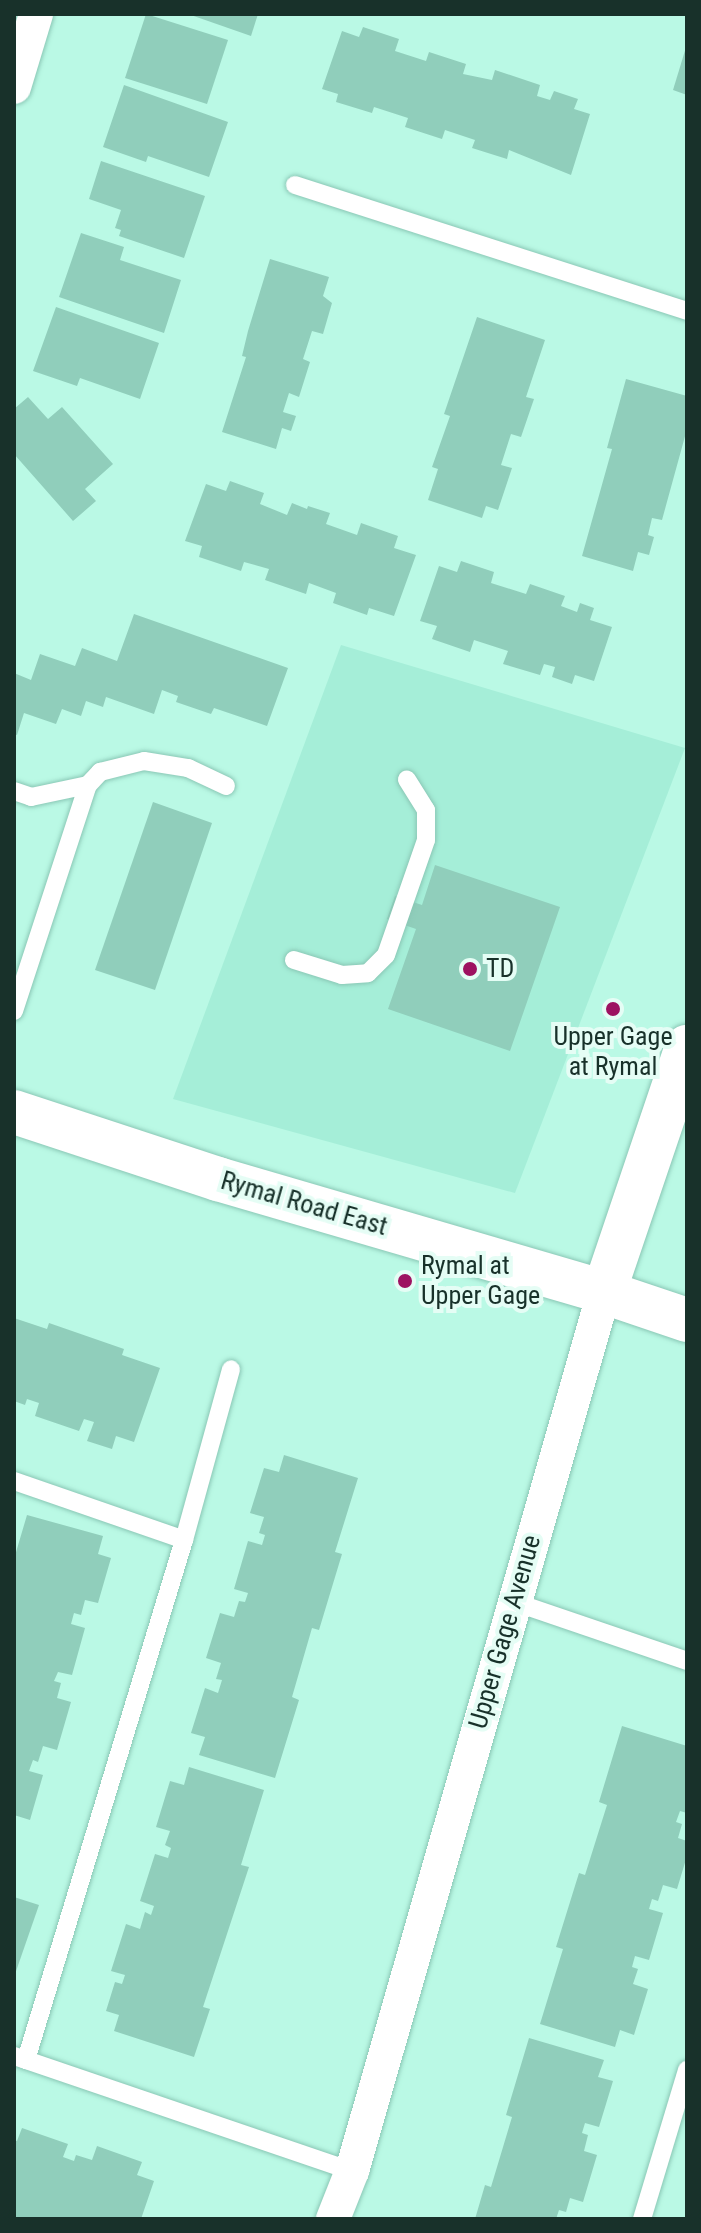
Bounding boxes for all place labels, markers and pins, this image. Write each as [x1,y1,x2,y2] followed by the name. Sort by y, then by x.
[486,953,514,985] place label: TD
[461,960,479,978] marker: TD
[604,1000,622,1018] marker: Upper Gage at Rymal
[553,1021,673,1082] place label: Upper Gage at Rymal
[421,1250,540,1312] place label: Rymal at Upper Gage
[396,1272,414,1290] marker: Rymal at Upper Gage

